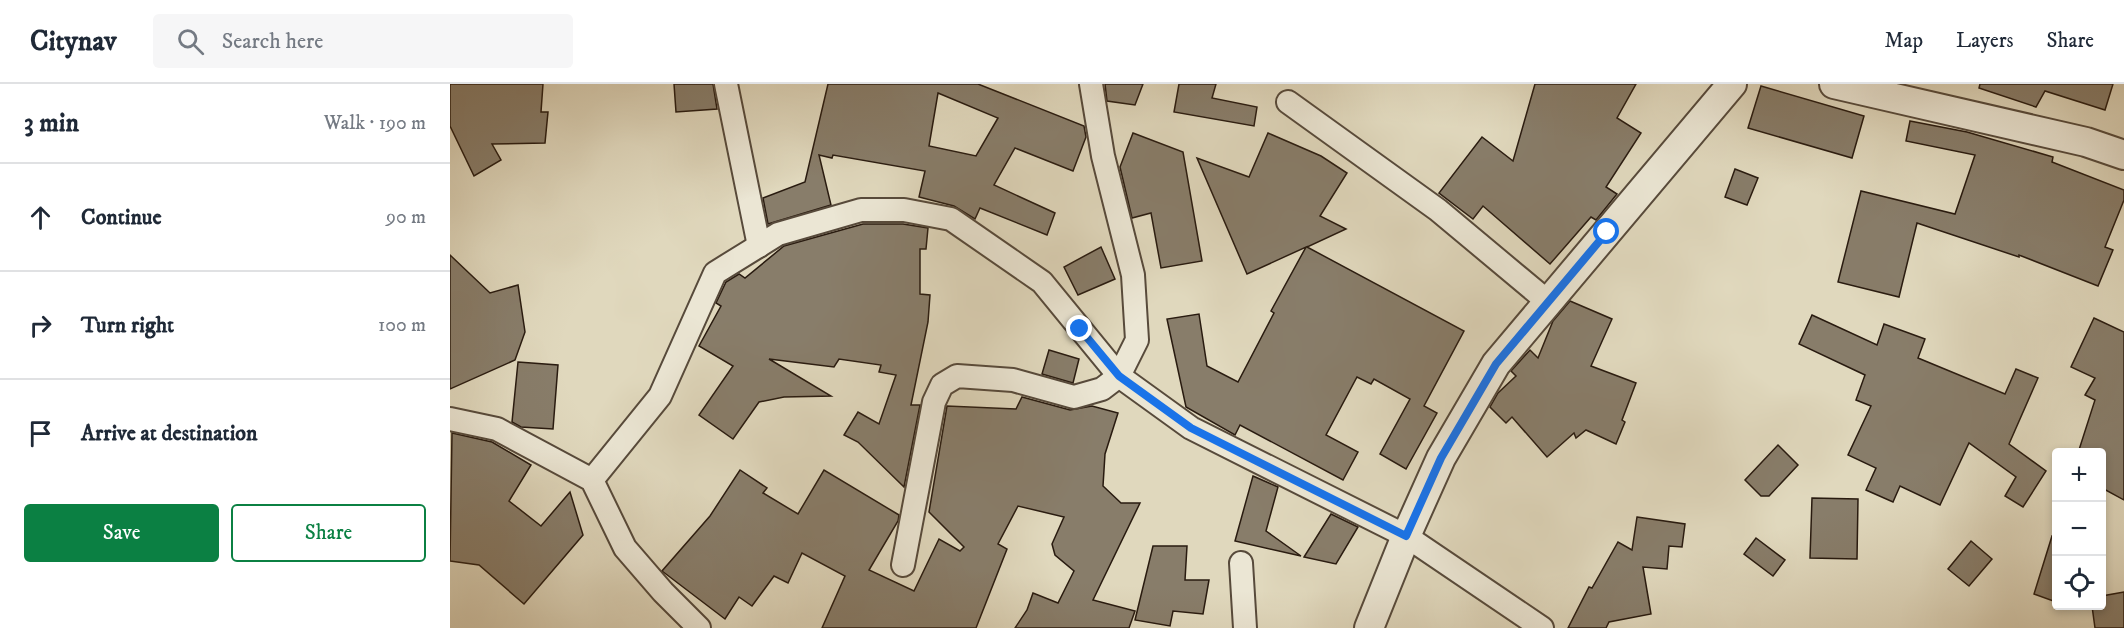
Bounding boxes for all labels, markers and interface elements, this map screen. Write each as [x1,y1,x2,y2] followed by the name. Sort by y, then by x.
[153,14,573,68] search box
[30,24,117,59] text: Citynav
[174,25,207,58] icon: search
[222,28,323,55] text: Search here
[1884,28,1923,54] text: Map
[1956,28,2014,54] text: Layers
[2047,28,2094,54] text: Share
[24,107,79,140] text: 3 min
[324,111,426,136] text: Walk · 190 m
[24,201,57,234] icon: ahead
[81,204,162,231] text: Continue
[386,205,426,230] text: 90 m
[1593,218,1619,244] route start
[24,309,57,342] icon: right
[81,312,174,339] text: Turn right
[378,313,426,338] text: 100 m
[1066,315,1092,341] route end
[24,417,57,450] icon: arrive
[81,420,258,447] text: Arrive at destination
[2052,448,2106,610] map controls
[2052,448,2106,502] button: +
[2052,502,2106,556] button: −
[24,504,219,562] button: Save
[231,504,426,562] button: Share
[2052,556,2106,610] button: locate

